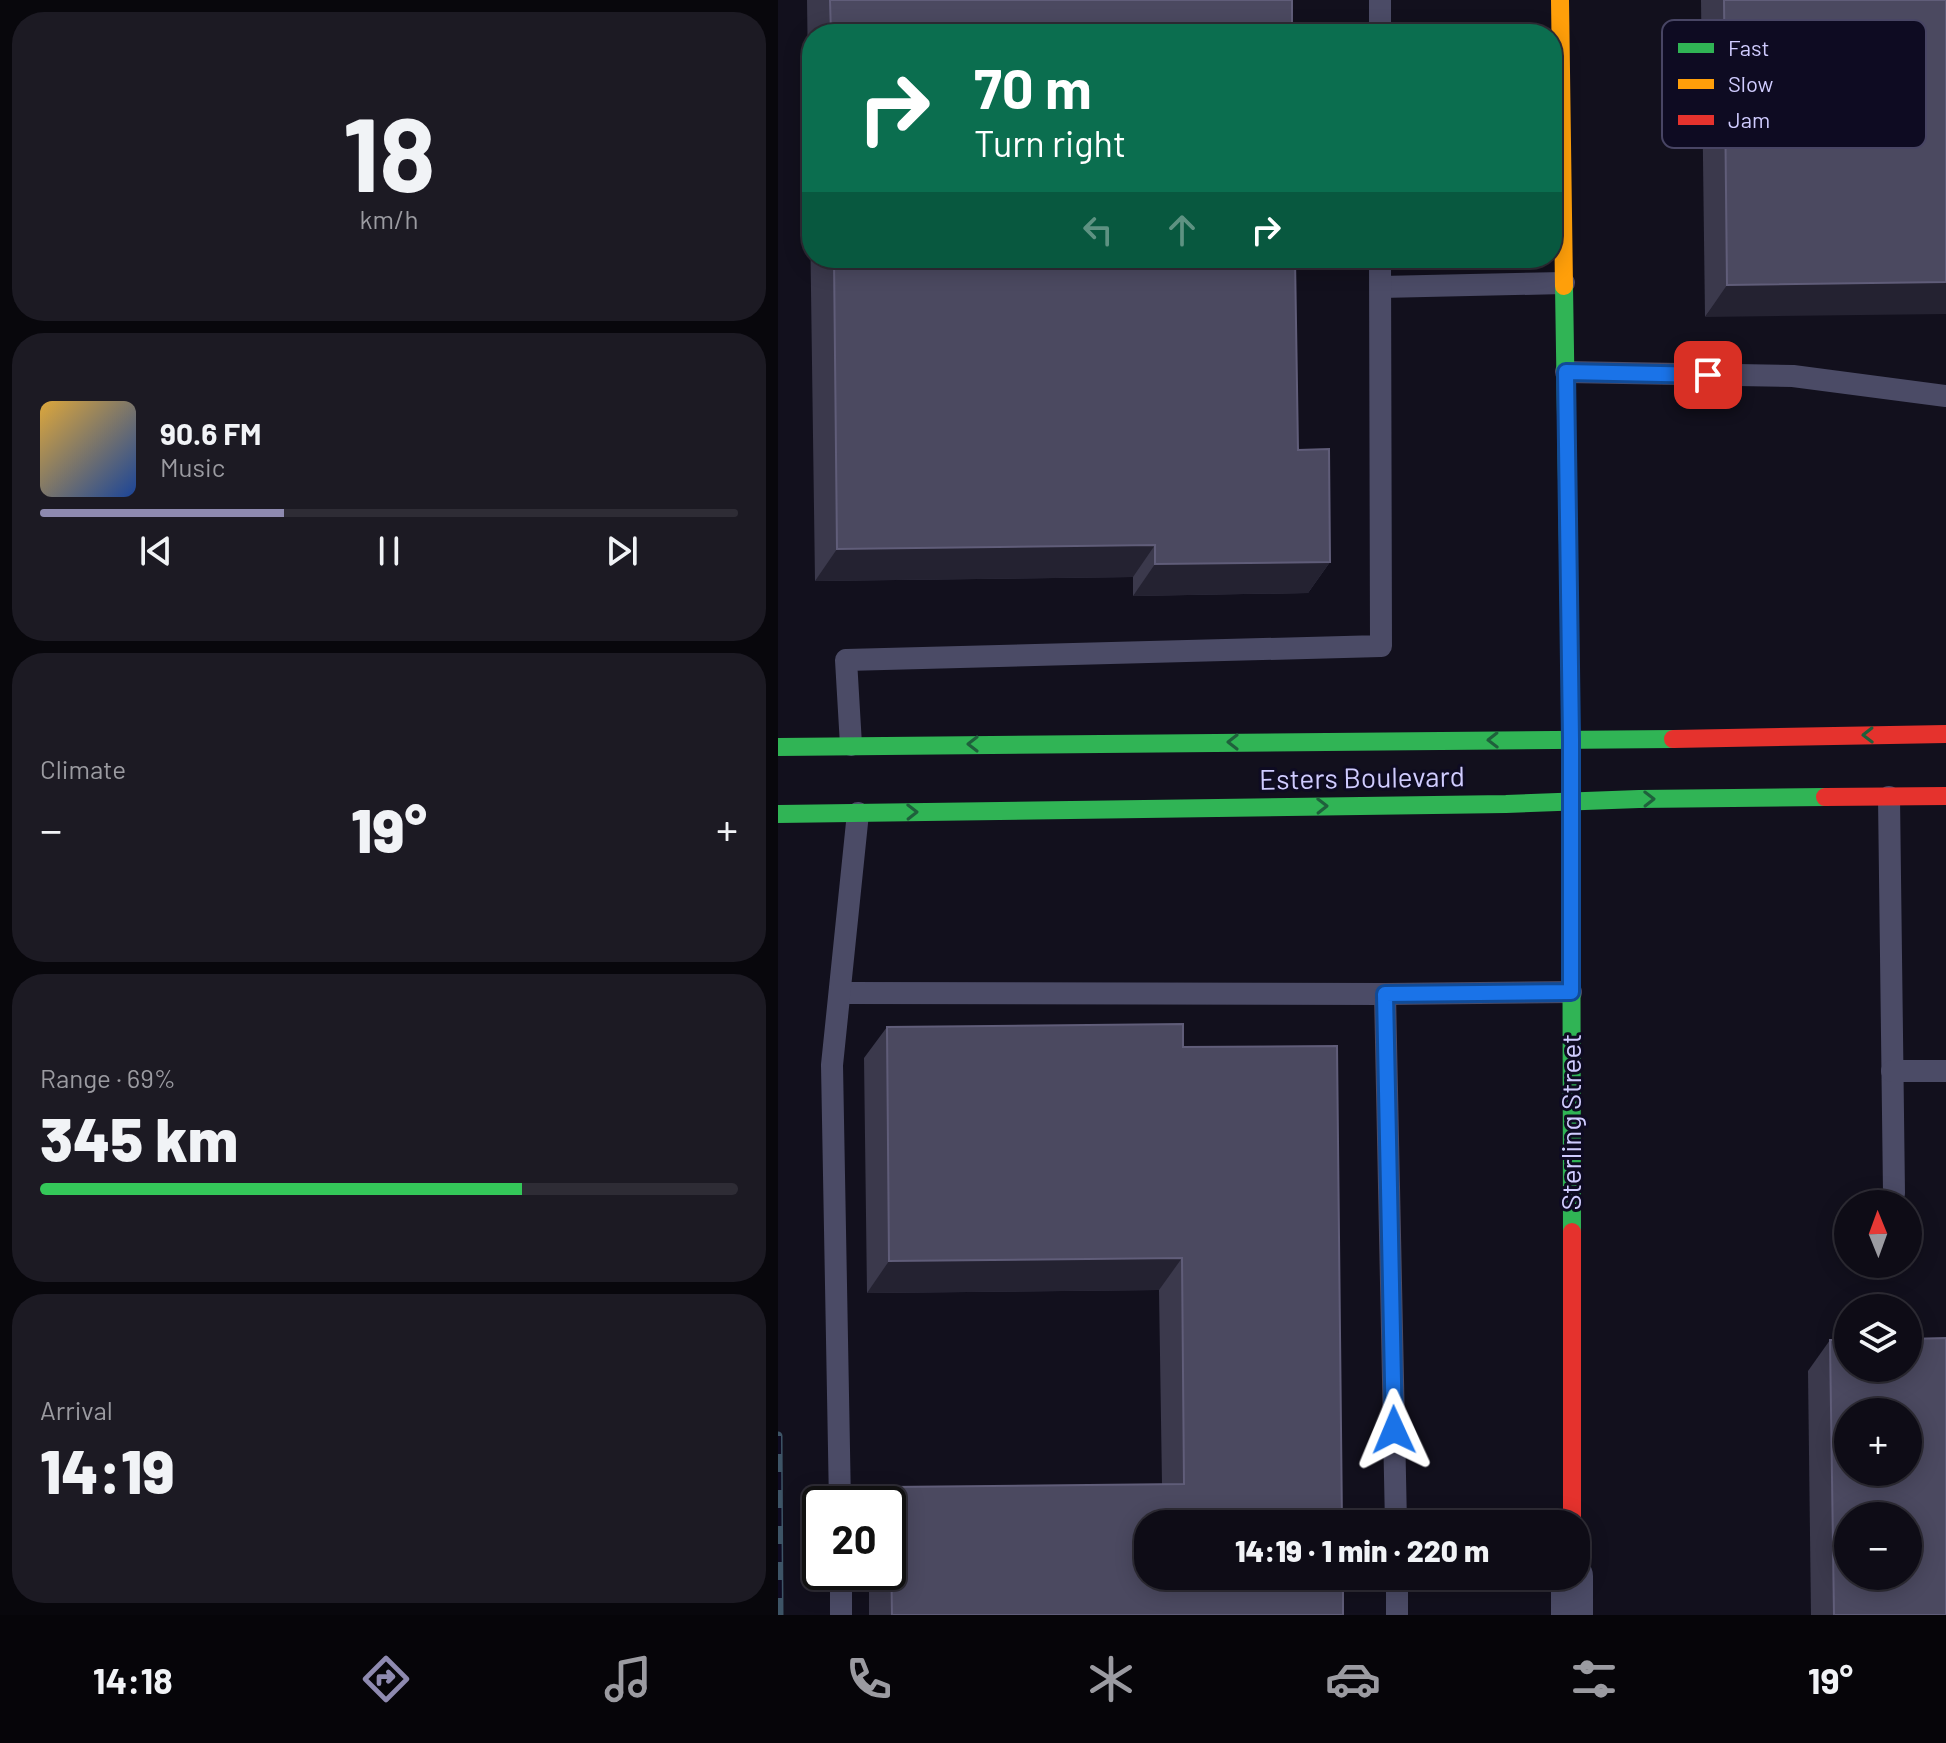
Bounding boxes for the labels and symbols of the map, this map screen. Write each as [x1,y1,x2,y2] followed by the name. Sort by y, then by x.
[1662,20,1926,148] legend
[1728,34,1770,60] text: Fast
[1728,70,1773,96] text: Slow
[1728,106,1770,132] text: Jam
[1674,341,1742,409] pin
[1861,727,1874,744] one-way arrow
[1486,731,1499,749] one-way arrow
[1226,733,1239,751] one-way arrow
[966,735,979,753] one-way arrow
[1259,758,1465,796] street label: Esters Boulevard
[1643,790,1656,808] one-way arrow
[1316,798,1329,815] one-way arrow
[906,803,919,821] one-way arrow
[1553,1034,1587,1210] street label: Sterling Street
[1834,1190,1922,1278] north arrow
[1352,1388,1436,1472] position arrow
[802,1486,906,1590] speed limit sign: 20

